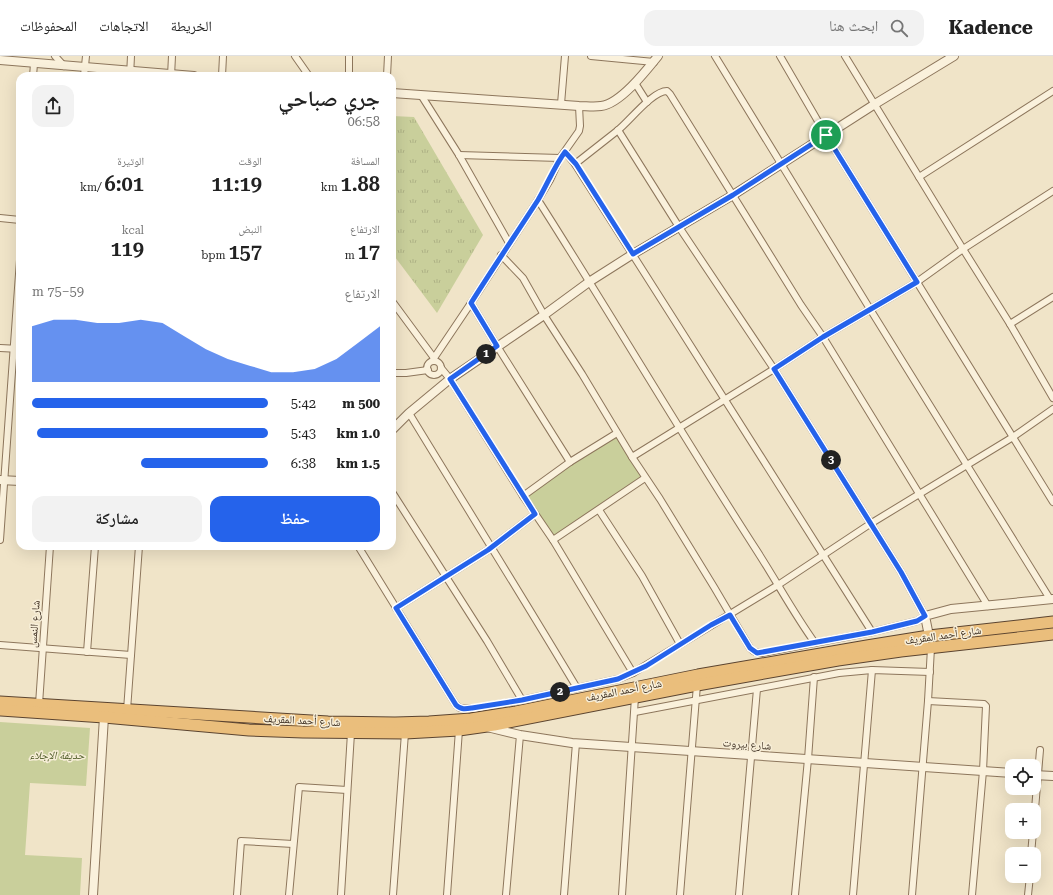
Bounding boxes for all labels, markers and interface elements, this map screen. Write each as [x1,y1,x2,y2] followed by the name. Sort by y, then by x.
[644,10,924,46] search box
[948,16,1033,39] text: Kadence
[829,17,878,35] text: ابحث هنا
[888,17,910,39] icon: search
[20,18,77,34] text: المحفوظات
[99,18,149,34] text: الاتجاهات
[171,18,212,34] text: الخريطة
[32,85,74,127] button: share
[278,86,380,111] text: جري صباحي
[348,114,380,129] text: 06:58
[809,118,843,152] pin
[815,124,837,146] icon: arrive
[117,155,144,168] text: الوتيرة
[238,155,262,168] text: الوقت
[351,155,380,168] text: المسافة
[105,172,144,196] text: 6:01
[211,172,262,196] text: 11:19
[341,172,380,196] text: 1.88
[80,181,105,194] text: /km
[321,181,341,194] text: km
[239,223,262,236] text: النبض
[350,223,380,236] text: الارتفاع
[122,224,144,237] text: kcal
[110,237,144,261] text: 119
[228,240,262,264] text: 157
[358,240,380,264] text: 17
[201,249,228,262] text: bpm
[345,249,358,262] text: m
[32,284,84,299] text: 59–75 m
[345,286,380,301] text: الارتفاع
[476,344,496,364] pin: 1
[483,347,489,360] text: 1
[291,396,316,411] text: 5:42
[342,396,380,411] text: 500 m
[291,426,316,441] text: 5:43
[337,426,380,441] text: 1.0 km
[821,450,841,470] pin: 3
[828,453,834,466] text: 3
[291,456,316,471] text: 6:38
[337,456,380,471] text: 1.5 km
[32,496,202,542] button: مشاركة
[210,496,380,542] button: حفظ
[26,600,43,648] street label: شارع النمس
[904,623,982,647] street label: شارع أحمد المقريف
[585,676,663,704] street label: شارع أحمد المقريف
[550,682,570,702] pin: 2
[557,685,563,698] text: 2
[263,711,341,729] street label: شارع أحمد المقريف
[722,736,772,753] street label: شارع بيروت
[30,749,85,762] park label: حديقة الإجلاء
[1005,759,1041,883] map controls
[1005,759,1041,795] button: locate
[1005,803,1041,839] button: +
[1005,847,1041,883] button: −

